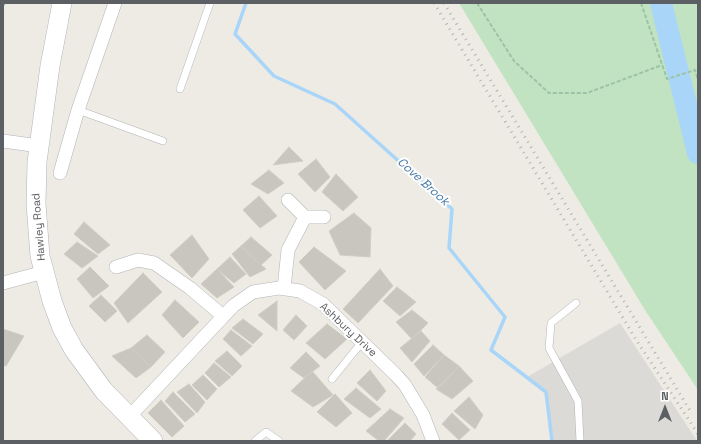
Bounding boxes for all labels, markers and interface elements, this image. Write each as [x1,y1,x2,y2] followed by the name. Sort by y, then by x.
[394,155,452,209] water label: Cove Brook
[29,193,49,261] street label: Hawley Road
[317,300,379,360] street label: Ashbury Drive
[645,388,685,428] north arrow
[661,389,669,403] text: N

